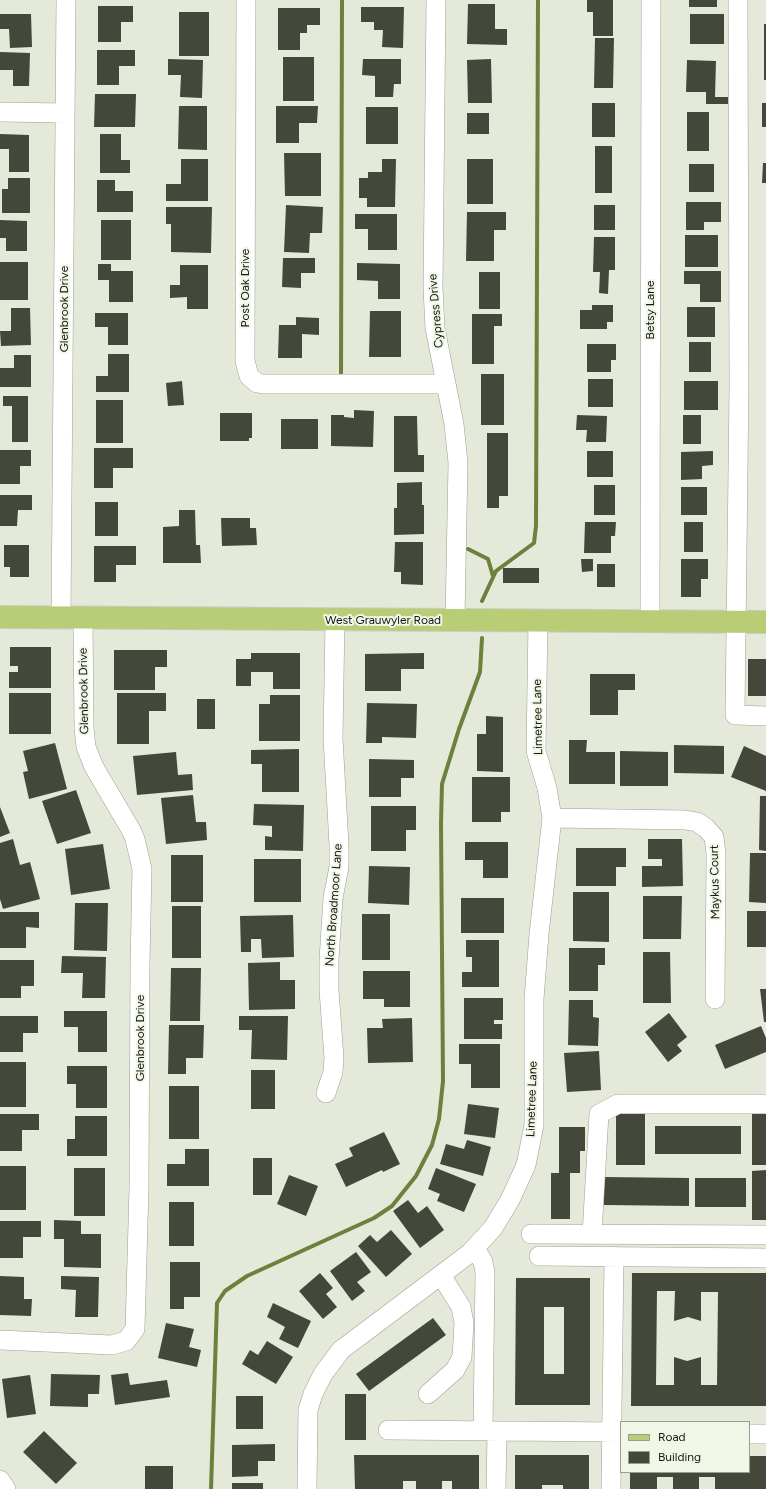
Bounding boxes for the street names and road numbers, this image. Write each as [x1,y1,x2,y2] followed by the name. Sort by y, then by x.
[238,249,252,327] street label: Post Oak Drive
[57,266,71,352] street label: Glenbrook Drive
[426,273,446,349] street label: Cypress Drive
[643,281,657,339] street label: Betsy Lane
[325,613,441,627] street label: West Grauwyler Road
[76,648,92,734] street label: Glenbrook Drive
[530,679,546,755] street label: Limetree Lane
[323,843,345,967] street label: North Broadmoor Lane
[707,845,723,919] street label: Maykus Court
[133,995,147,1081] street label: Glenbrook Drive
[523,1061,541,1137] street label: Limetree Lane

